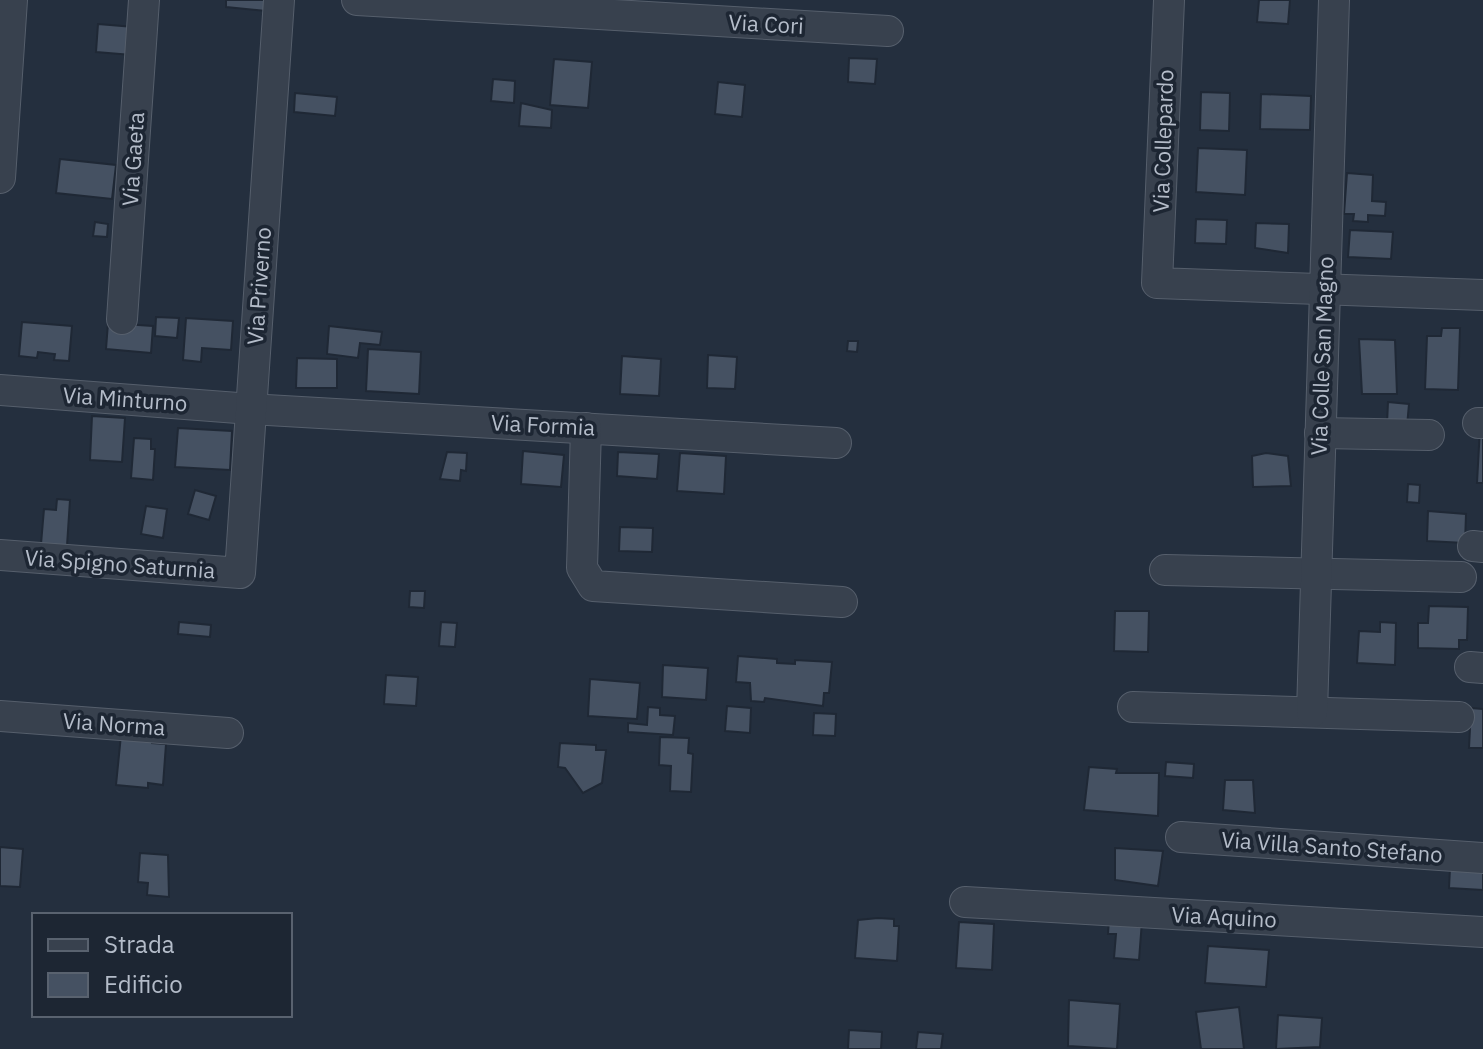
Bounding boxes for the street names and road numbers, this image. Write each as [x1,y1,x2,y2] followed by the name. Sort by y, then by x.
[728,7,804,40] street label: Via Cori
[1146,69,1179,213] street label: Via Collepardo
[115,111,150,207] street label: Via Gaeta
[240,226,277,346] street label: Via Priverno
[1304,256,1339,456] street label: Via Colle San Magno
[62,380,188,417] street label: Via Minturno
[490,407,596,442] street label: Via Formia
[24,542,217,585] street label: Via Spigno Saturnia
[62,705,167,742] street label: Via Norma
[1220,824,1444,869] street label: Via Villa Santo Stefano
[1171,899,1277,934] street label: Via Aquino

